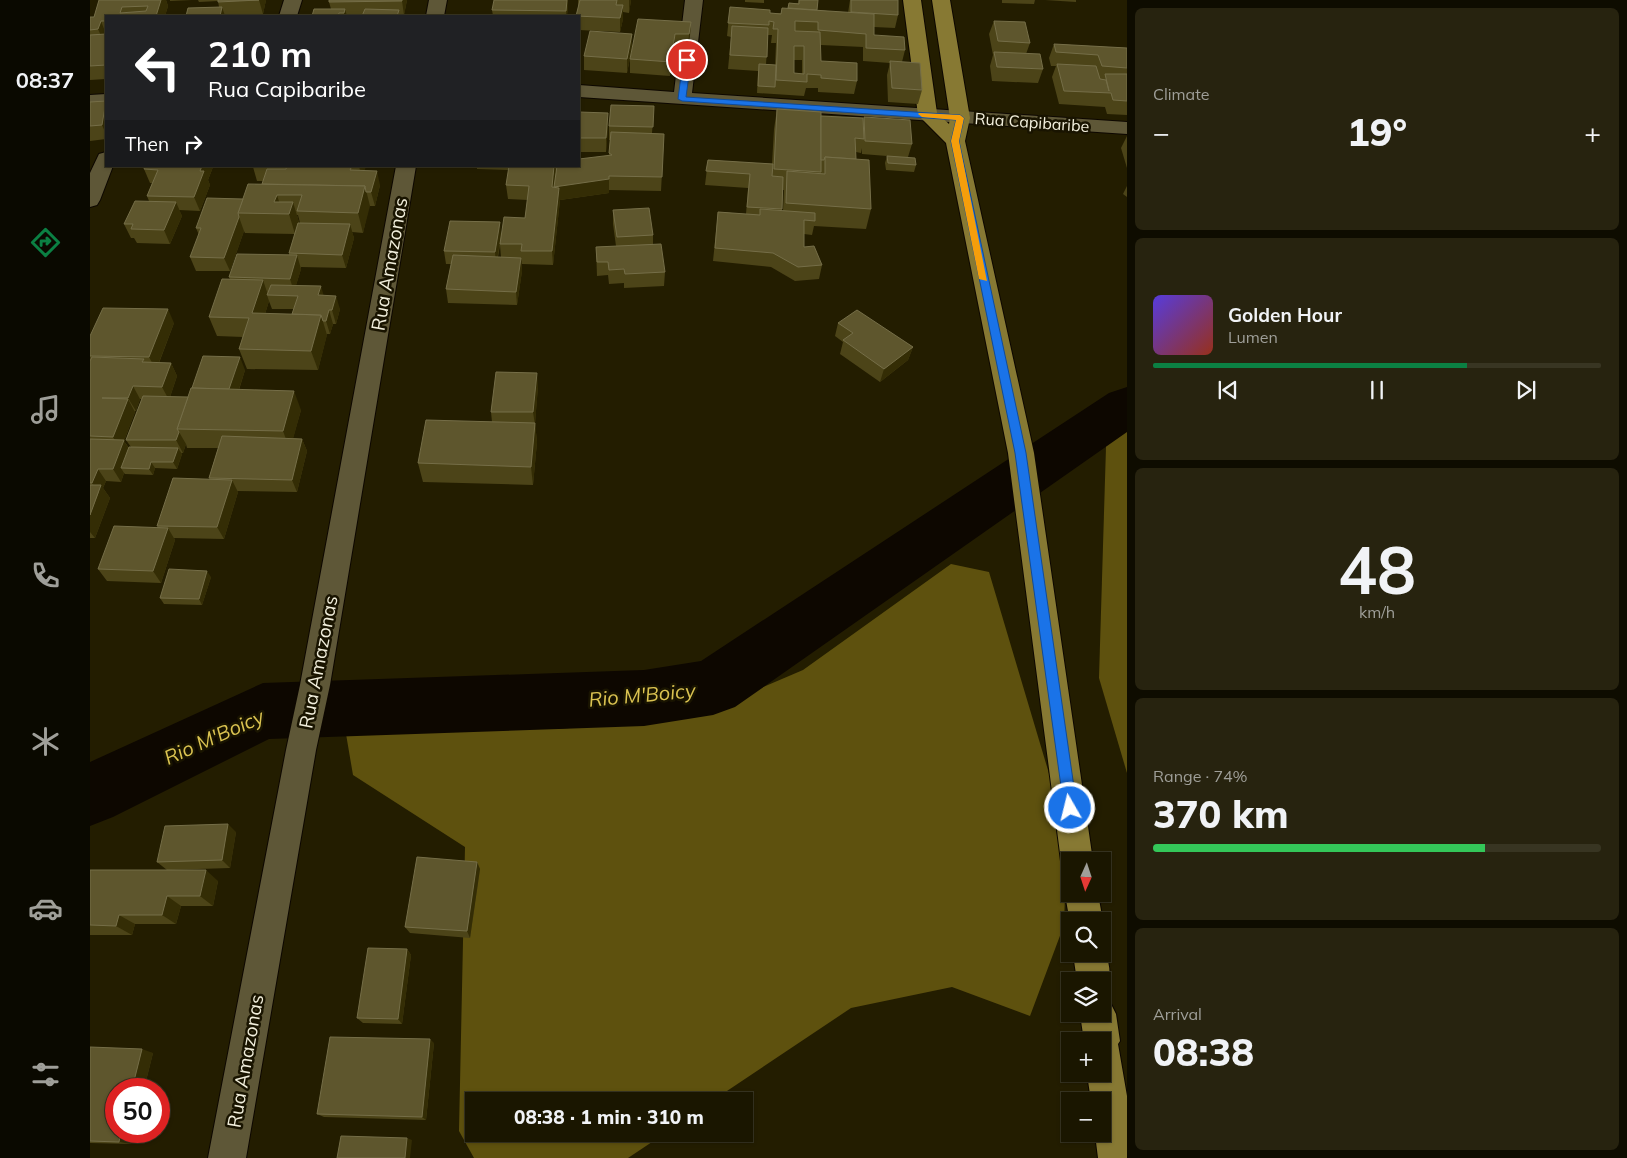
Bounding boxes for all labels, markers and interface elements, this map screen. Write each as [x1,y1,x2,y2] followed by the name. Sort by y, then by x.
[208,32,312,76] text: 210 m
[125,35,190,100] icon: left
[666,39,708,81] pin
[673,46,701,74] icon: arrive
[16,66,74,94] text: 08:37
[208,75,366,103] text: Rua Capibaribe
[1153,84,1209,104] text: Climate
[974,108,1090,136] street label: Rua Capibaribe
[1347,108,1407,156] text: 19°
[1153,115,1170,150] text: −
[1584,115,1601,150] text: +
[179,130,207,158] icon: right
[125,132,169,156] text: Then
[365,195,413,333] street label: Rua Amazonas
[28,225,63,260] icon: directions
[1228,303,1342,327] text: Golden Hour
[1228,327,1278,347] text: Lumen
[1214,376,1242,404] icon: previous
[1363,376,1391,404] icon: pause
[1512,376,1540,404] icon: next
[28,392,63,427] icon: music
[1338,529,1416,610] text: 48
[28,558,63,593] icon: phone
[293,593,343,731] street label: Rua Amazonas
[1359,602,1395,622] text: km/h
[587,677,698,712] water label: Rio M'Boicy
[160,703,269,770] water label: Rio M'Boicy
[28,724,63,759] icon: climate
[1153,766,1248,786] text: Range · 74%
[1043,781,1095,833] position arrow
[1153,790,1289,838] text: 370 km
[1061,852,1111,902] north arrow
[1061,852,1111,1142] map controls
[28,891,63,926] icon: car
[1061,912,1111,962] button: search
[1061,972,1111,1022] button: layers
[221,992,269,1130] street label: Rua Amazonas
[1153,1004,1202,1024] text: Arrival
[1153,1028,1254,1076] text: 08:38
[1061,1032,1111,1082] button: +
[28,1057,63,1092] icon: filters
[105,1078,170,1143] speed limit sign: 50
[1061,1092,1111,1142] button: −
[514,1105,704,1129] text: 08:38 · 1 min · 310 m

